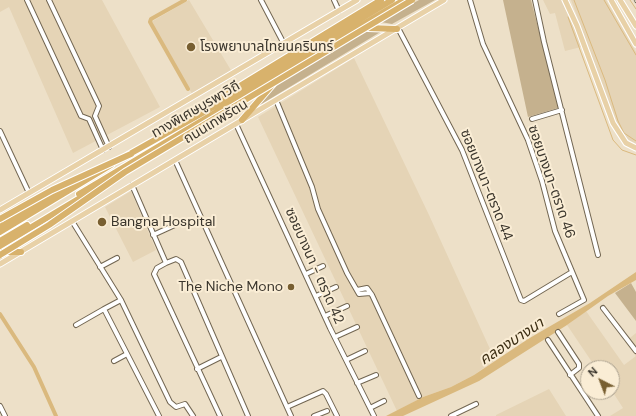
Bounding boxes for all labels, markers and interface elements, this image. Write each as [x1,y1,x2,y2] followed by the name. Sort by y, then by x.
[200,39,333,55] place label: โรงพยาบาลไทยนครินทร์
[185,41,197,53] marker: โรงพยาบาลไทยนครินทร์
[149,78,243,142] street label: ทางพิเศษบูรพาวิถี
[181,96,251,148] street label: ถนนเทพรัตน
[524,123,578,241] street label: ซอยบางนา-ตราด 46
[456,127,516,243] street label: ซอยบางนา-ตราด 44
[281,205,347,327] street label: ซอยบางนา - ตราด 42
[111,214,215,230] place label: Bangna Hospital
[96,216,108,228] marker: Bangna Hospital
[178,279,283,295] place label: The Niche Mono
[286,282,296,292] marker: The Niche Mono
[477,315,547,369] water label: คลองบางนา
[580,360,620,400] north arrow
[585,364,600,380] text: N

